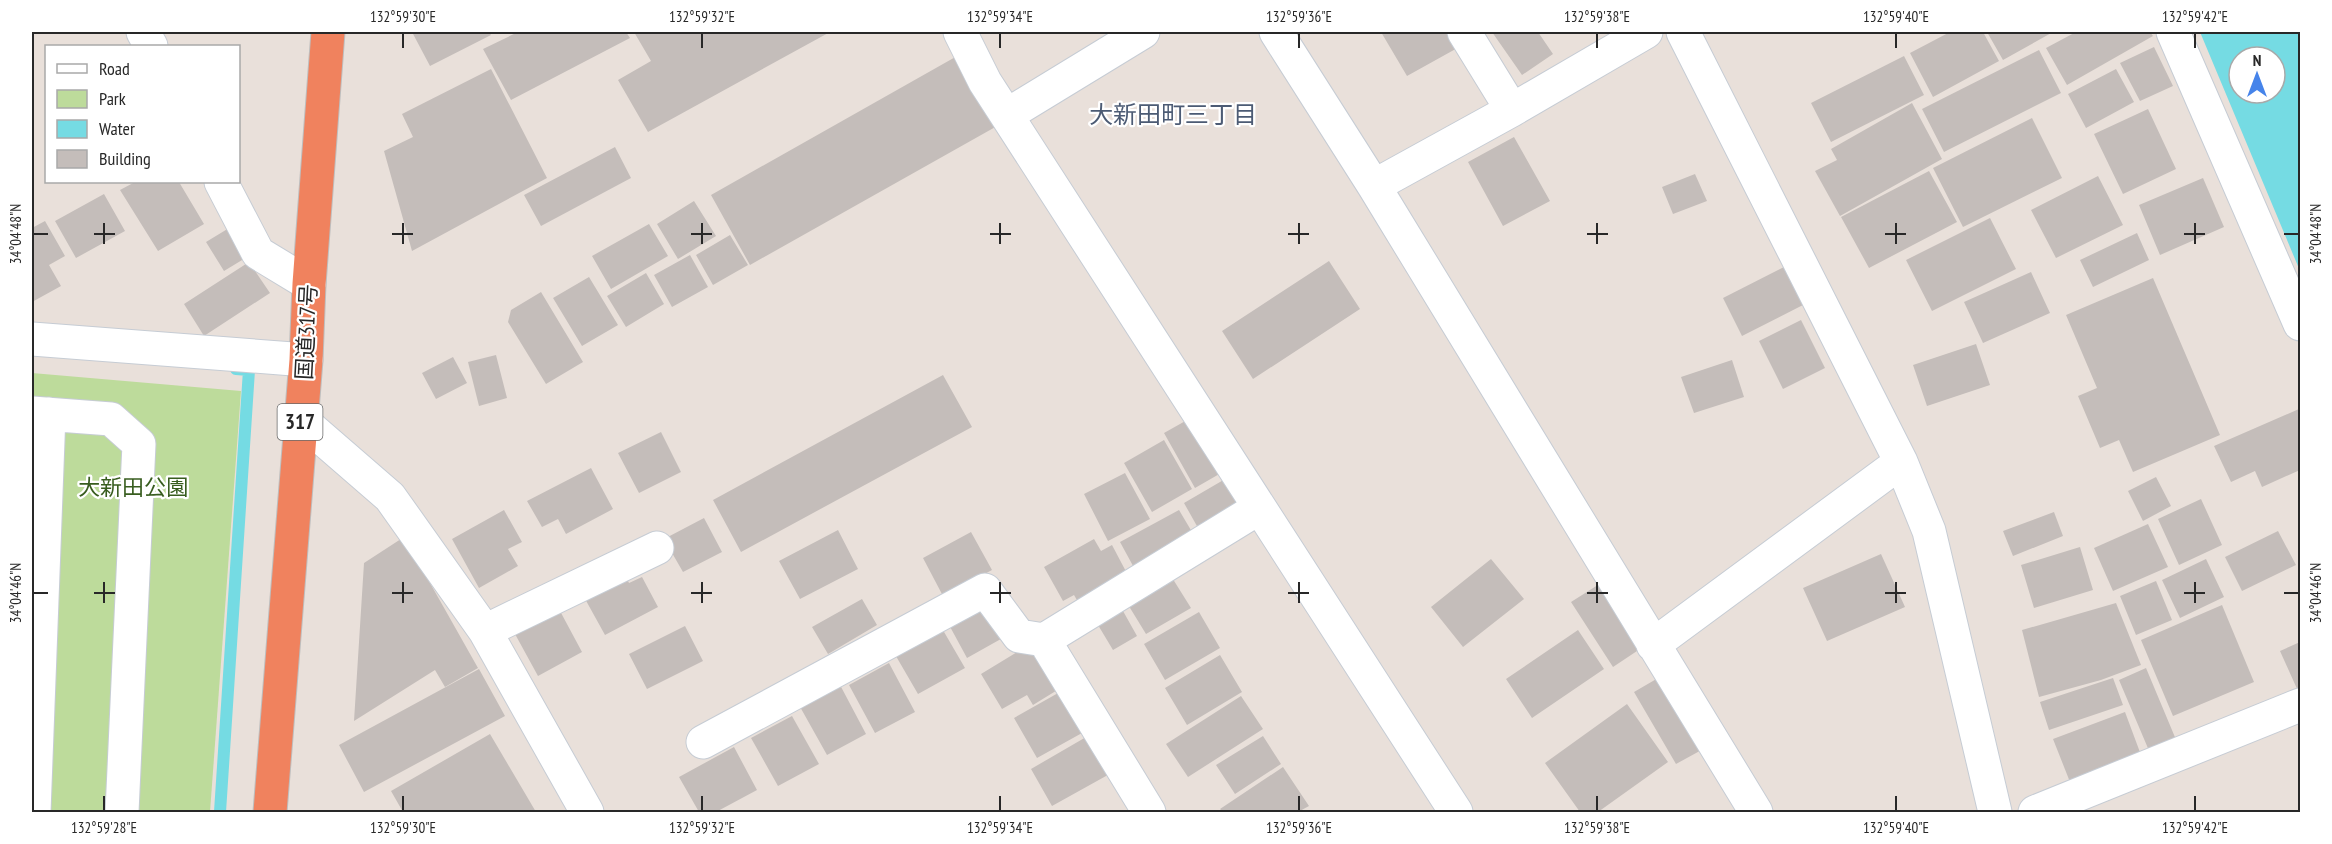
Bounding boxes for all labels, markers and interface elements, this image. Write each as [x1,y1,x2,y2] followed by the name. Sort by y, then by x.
[370,7,436,26] text: 132°59'30"E
[669,7,735,26] text: 132°59'32"E
[967,7,1033,26] text: 132°59'34"E
[1266,7,1332,26] text: 132°59'36"E
[1564,7,1630,26] text: 132°59'38"E
[1863,7,1929,26] text: 132°59'40"E
[2162,7,2228,26] text: 132°59'42"E
[45,45,240,183] legend
[2227,45,2287,105] north arrow
[2253,50,2261,70] text: N
[99,57,130,80] text: Road
[99,87,126,110] text: Park
[1089,99,1257,130] district label: 大新田町三丁目
[99,117,135,140] text: Water
[99,147,151,170] text: Building
[6,204,25,264] text: 34°04'48"N
[2306,204,2325,264] text: 34°04'48"N
[290,283,322,381] street label: 国道317号
[278,404,322,440] road number: 317
[78,473,188,501] park label: 大新田公園
[6,563,25,623] text: 34°04'46"N
[2306,563,2325,623] text: 34°04'46"N
[71,818,137,837] text: 132°59'28"E
[370,818,436,837] text: 132°59'30"E
[669,818,735,837] text: 132°59'32"E
[967,818,1033,837] text: 132°59'34"E
[1266,818,1332,837] text: 132°59'36"E
[1564,818,1630,837] text: 132°59'38"E
[1863,818,1929,837] text: 132°59'40"E
[2162,818,2228,837] text: 132°59'42"E

